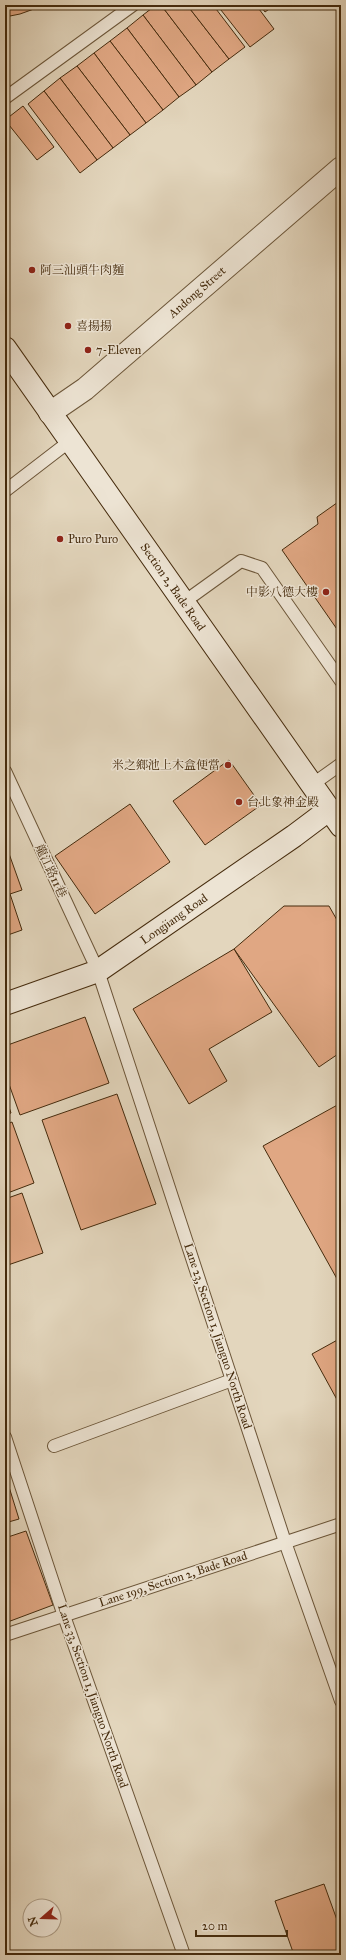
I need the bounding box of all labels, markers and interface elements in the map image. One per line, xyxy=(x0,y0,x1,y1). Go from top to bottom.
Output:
place label: 阿三汕頭牛肉麵 xyxy=(40,263,124,277)
street label: Andong Street xyxy=(165,263,230,322)
marker: 阿三汕頭牛肉麵 xyxy=(27,265,37,275)
place label: 喜揚揚 xyxy=(76,319,112,333)
marker: 喜揚揚 xyxy=(63,321,73,331)
place label: 7-Eleven xyxy=(96,343,142,357)
marker: 7-Eleven xyxy=(83,345,93,355)
place label: Puro Puro xyxy=(68,532,118,546)
marker: Puro Puro xyxy=(55,534,65,544)
street label: Section 2, Bade Road xyxy=(138,541,208,633)
place label: 中影八德大樓 xyxy=(246,585,318,599)
marker: 中影八德大樓 xyxy=(321,587,331,597)
place label: 米之鄉池上木盒便當 xyxy=(112,758,220,772)
marker: 米之鄉池上木盒便當 xyxy=(223,760,233,770)
place label: 台北象神金殿 xyxy=(247,795,319,809)
marker: 台北象神金殿 xyxy=(234,797,244,807)
street label: 龍江路11巷 xyxy=(33,842,69,900)
street label: Longjiang Road xyxy=(138,891,211,948)
street label: Lane 23, Section 1, Jianguo North Road xyxy=(180,1241,255,1431)
street label: Lane 199, Section 2, Bade Road xyxy=(97,1548,249,1610)
street label: Lane 33, Section 1, Jianguo North Road xyxy=(54,1602,131,1790)
north arrow xyxy=(22,1898,62,1938)
scale bar xyxy=(196,1912,287,1938)
text: N xyxy=(25,1914,41,1928)
text: 20 m xyxy=(202,1919,228,1933)

